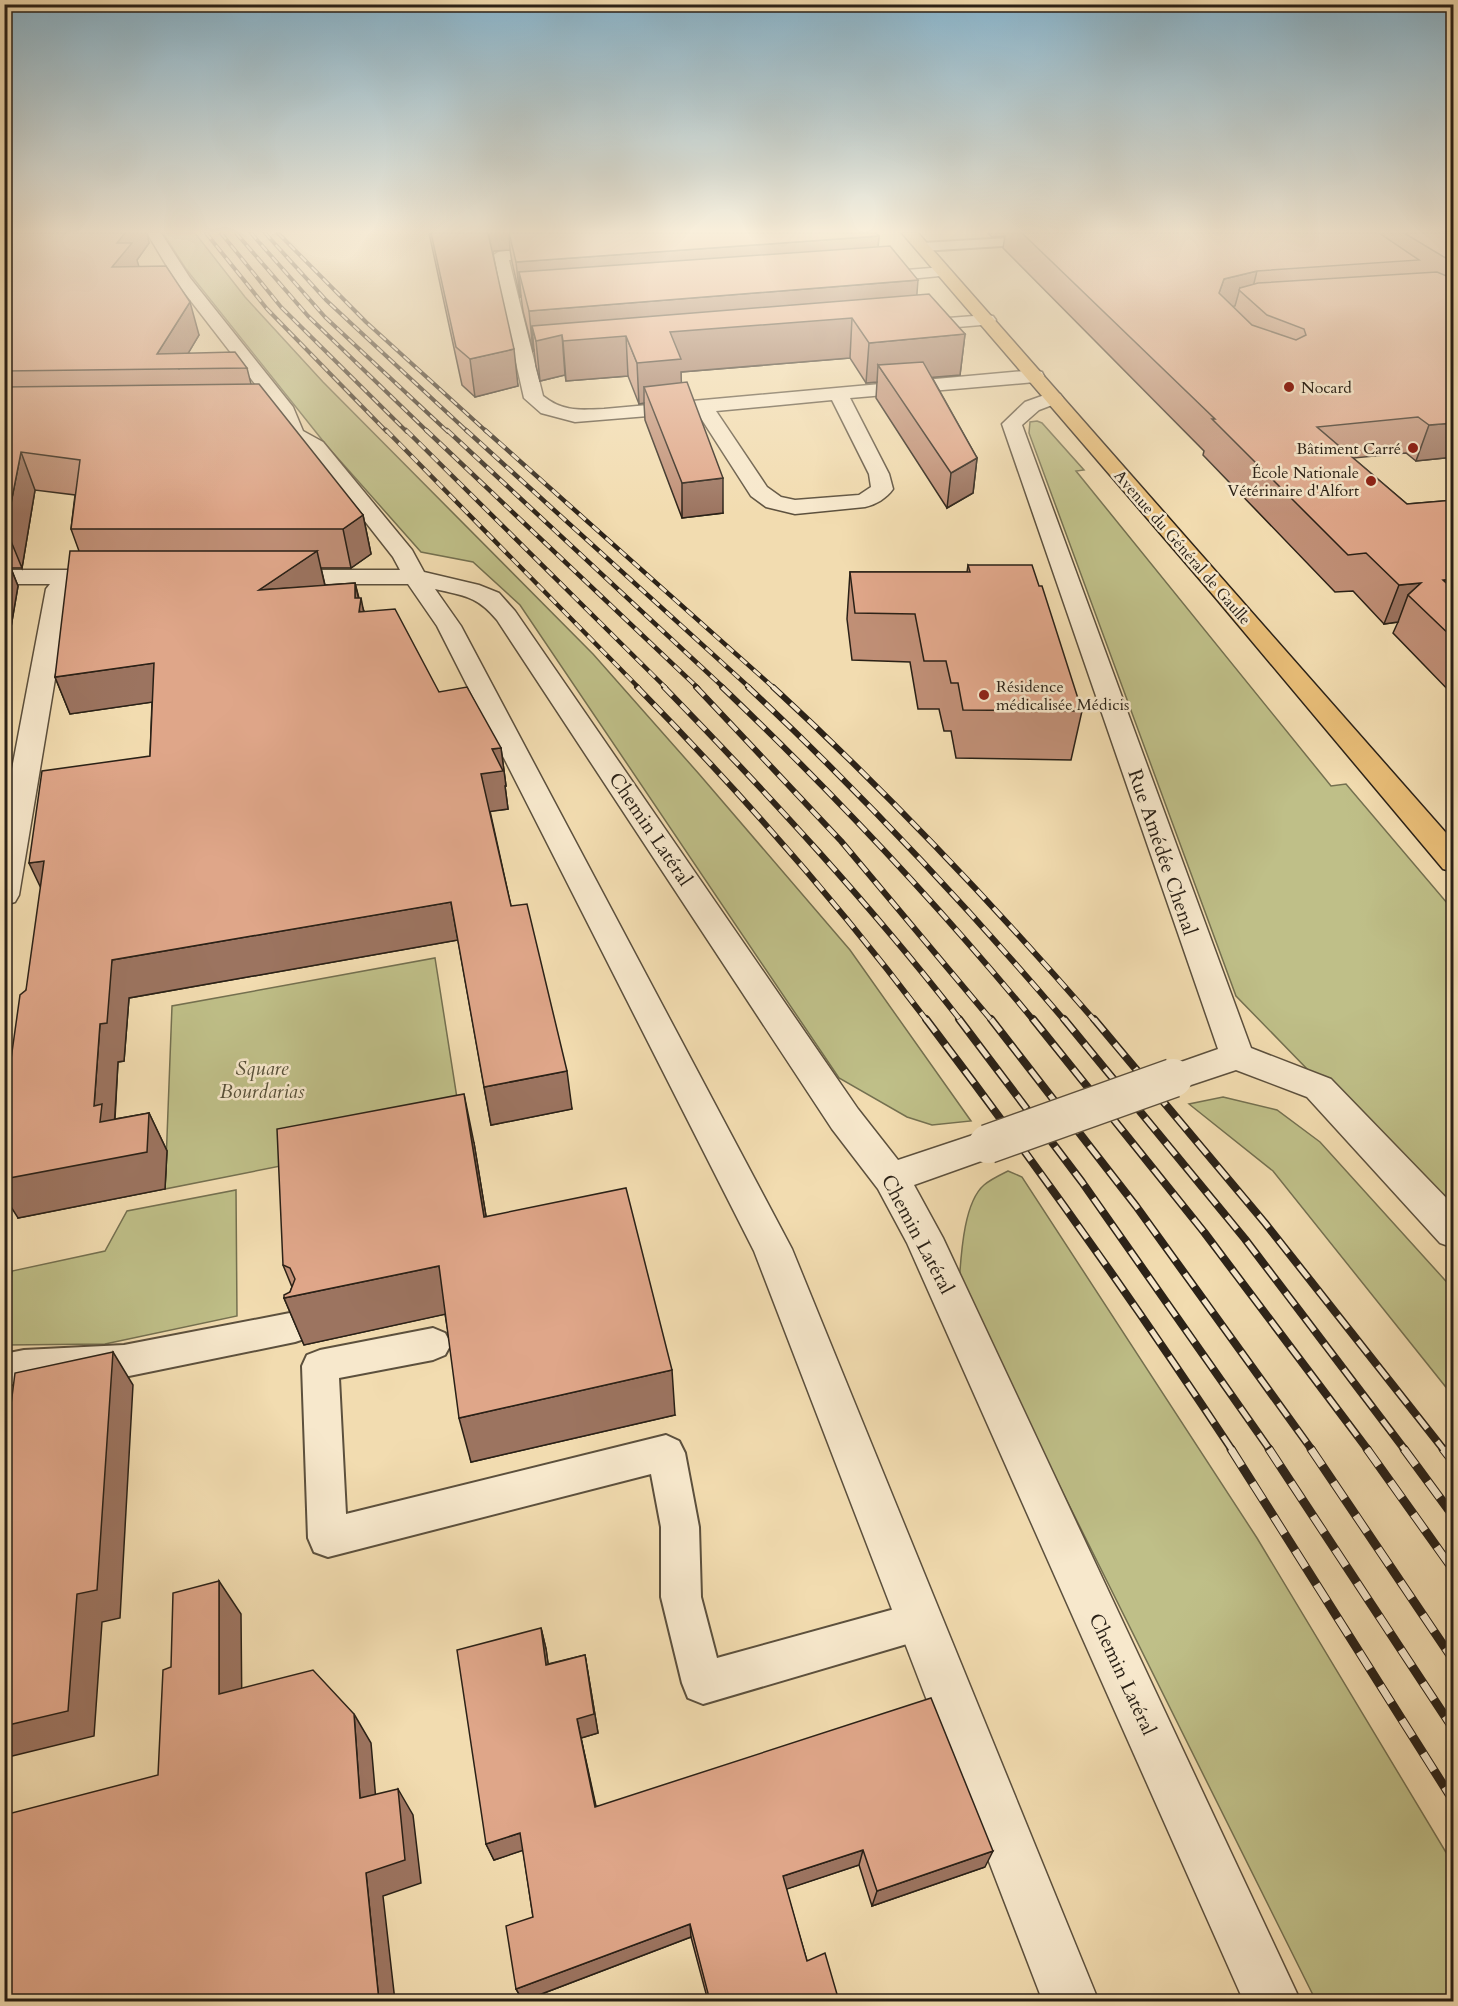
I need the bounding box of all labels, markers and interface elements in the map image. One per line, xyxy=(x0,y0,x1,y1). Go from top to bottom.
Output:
place label: Nocard xyxy=(1301,377,1352,399)
marker: Nocard xyxy=(1282,380,1296,394)
place label: Bâtiment Carré xyxy=(1296,438,1401,460)
marker: Bâtiment Carré xyxy=(1406,441,1420,455)
place label: École Nationale Vétérinaire d'Alfort xyxy=(1227,462,1359,502)
street label: Avenue du Général de Gaulle xyxy=(1109,465,1256,630)
marker: École Nationale Vétérinaire d'Alfort xyxy=(1364,474,1378,488)
place label: Résidence médicalisée Médicis xyxy=(996,676,1129,716)
marker: Résidence médicalisée Médicis xyxy=(977,688,991,702)
street label: Rue Amédée Chenal xyxy=(1121,765,1204,939)
street label: Chemin Latéral xyxy=(603,767,699,891)
park label: Square Bourdarias xyxy=(219,1055,305,1105)
street label: Chemin Latéral xyxy=(875,1170,960,1299)
street label: Chemin Latéral xyxy=(1082,1609,1163,1740)

